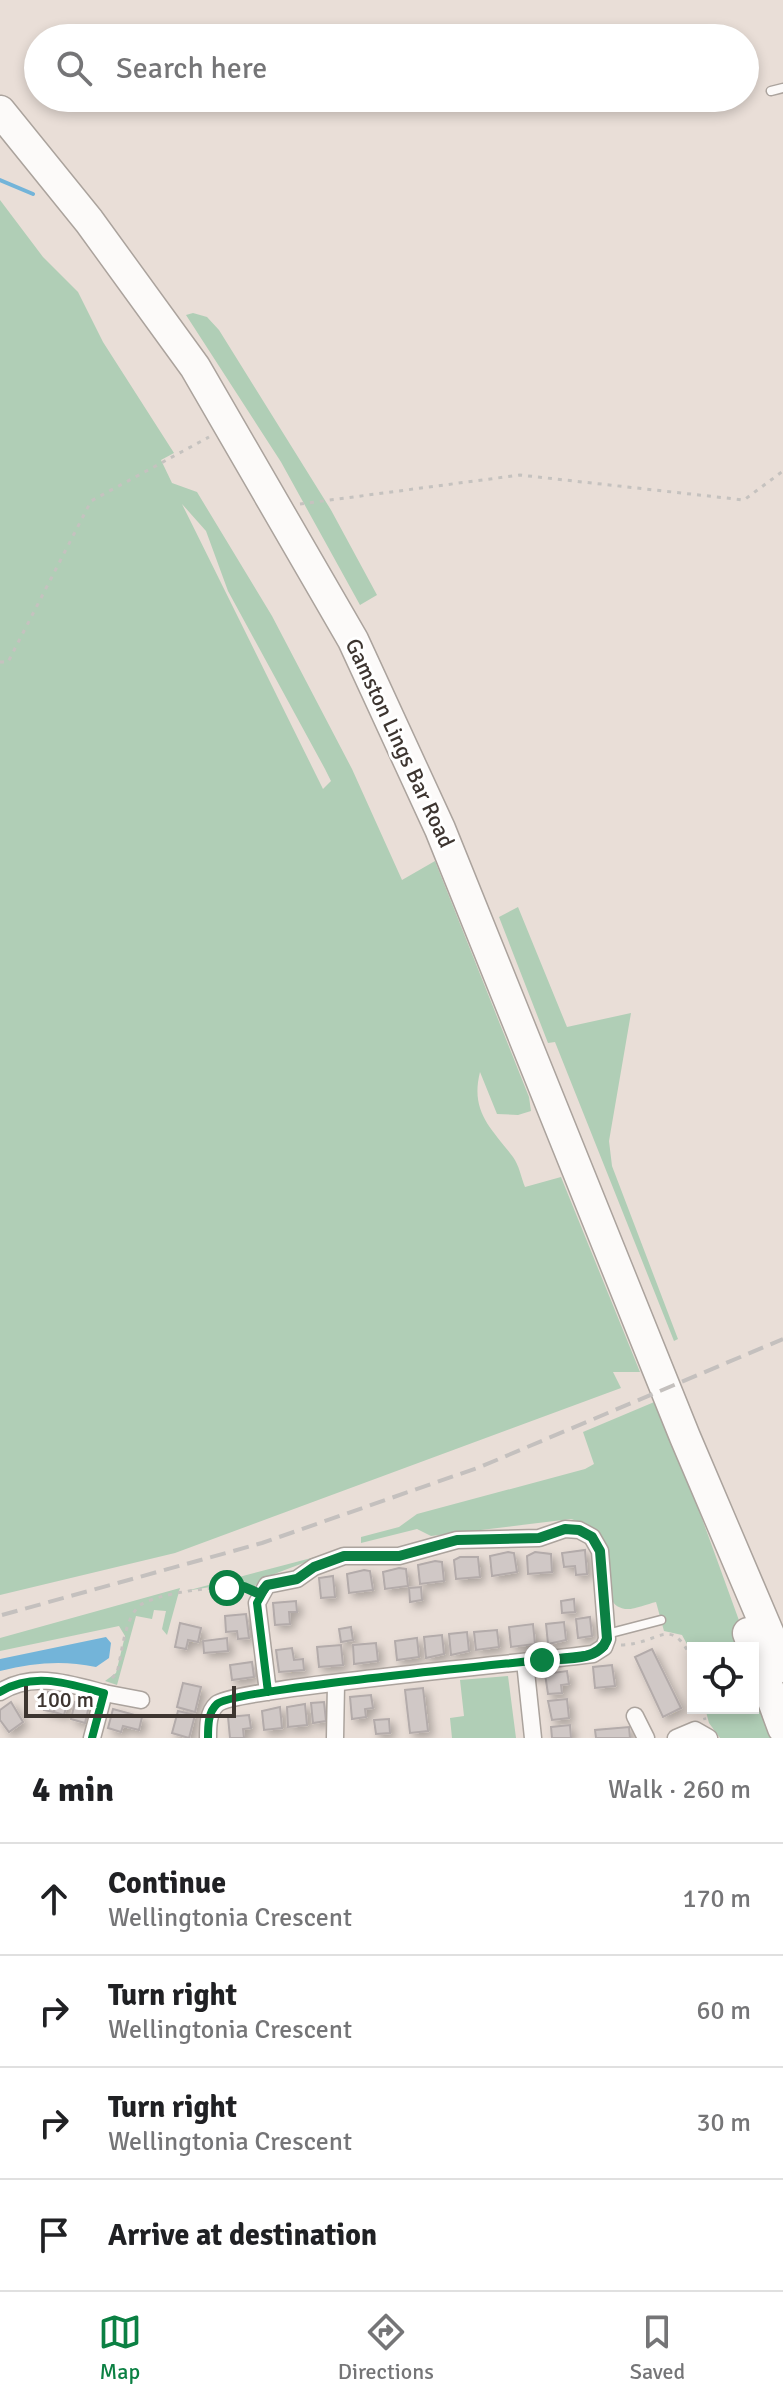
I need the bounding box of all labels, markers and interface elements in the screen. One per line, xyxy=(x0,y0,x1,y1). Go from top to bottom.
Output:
search box xyxy=(24,24,759,112)
icon: search xyxy=(52,46,96,90)
text: Search here xyxy=(116,50,267,87)
street label: Gamston Lings Bar Road xyxy=(340,634,460,852)
route start xyxy=(209,1570,245,1606)
route end xyxy=(524,1642,560,1678)
map controls xyxy=(687,1642,759,1714)
button: locate xyxy=(687,1642,759,1714)
scale bar xyxy=(24,1682,236,1718)
text: 100 m xyxy=(36,1686,94,1713)
text: 4 min xyxy=(32,1769,114,1811)
text: Walk · 260 m xyxy=(608,1774,751,1806)
text: Continue xyxy=(108,1865,226,1902)
icon: ahead xyxy=(32,1877,76,1921)
text: 170 m xyxy=(682,1883,751,1915)
text: Wellingtonia Crescent xyxy=(108,1902,352,1934)
text: Turn right xyxy=(108,1977,237,2014)
icon: right xyxy=(32,1989,76,2033)
text: 60 m xyxy=(696,1995,751,2027)
text: Wellingtonia Crescent xyxy=(108,2014,352,2046)
text: Turn right xyxy=(108,2089,237,2126)
icon: right xyxy=(32,2101,76,2145)
text: 30 m xyxy=(696,2107,751,2139)
text: Wellingtonia Crescent xyxy=(108,2126,352,2158)
icon: arrive xyxy=(32,2213,76,2257)
text: Arrive at destination xyxy=(108,2217,377,2254)
tab: Map xyxy=(98,2310,142,2385)
tab: Directions xyxy=(338,2310,434,2385)
tab: Saved xyxy=(630,2310,685,2385)

